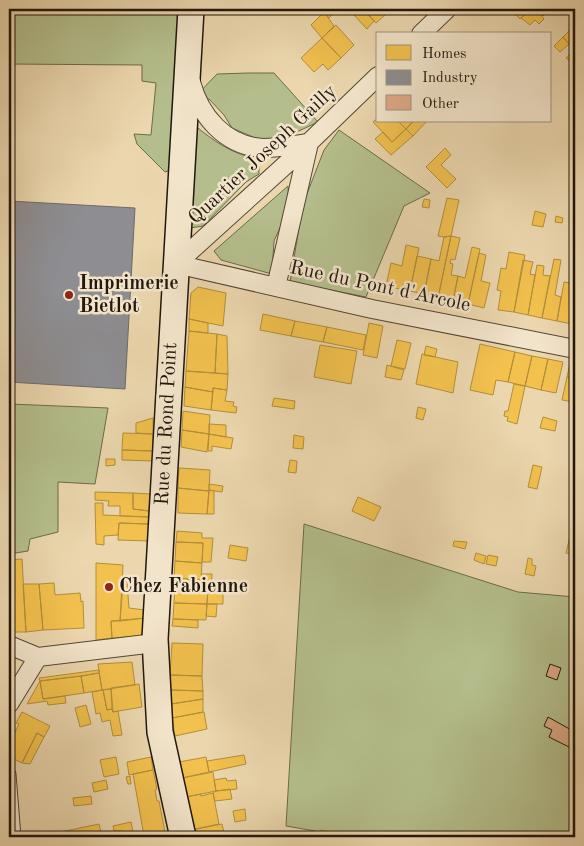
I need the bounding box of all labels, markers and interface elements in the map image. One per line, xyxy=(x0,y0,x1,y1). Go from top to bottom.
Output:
legend xyxy=(376,32,552,122)
text: Homes xyxy=(422,47,467,62)
text: Industry xyxy=(422,71,478,86)
street label: Quartier Joseph Gailly xyxy=(185,81,341,229)
text: Other xyxy=(422,97,459,112)
street label: Rue du Pont d'Arcole xyxy=(288,258,472,316)
place label: Imprimerie Bietlot xyxy=(79,274,179,317)
marker: Imprimerie Bietlot xyxy=(63,289,75,301)
street label: Rue du Rond Point xyxy=(153,342,181,506)
place label: Chez Fabienne xyxy=(119,577,248,597)
marker: Chez Fabienne xyxy=(103,581,115,593)

